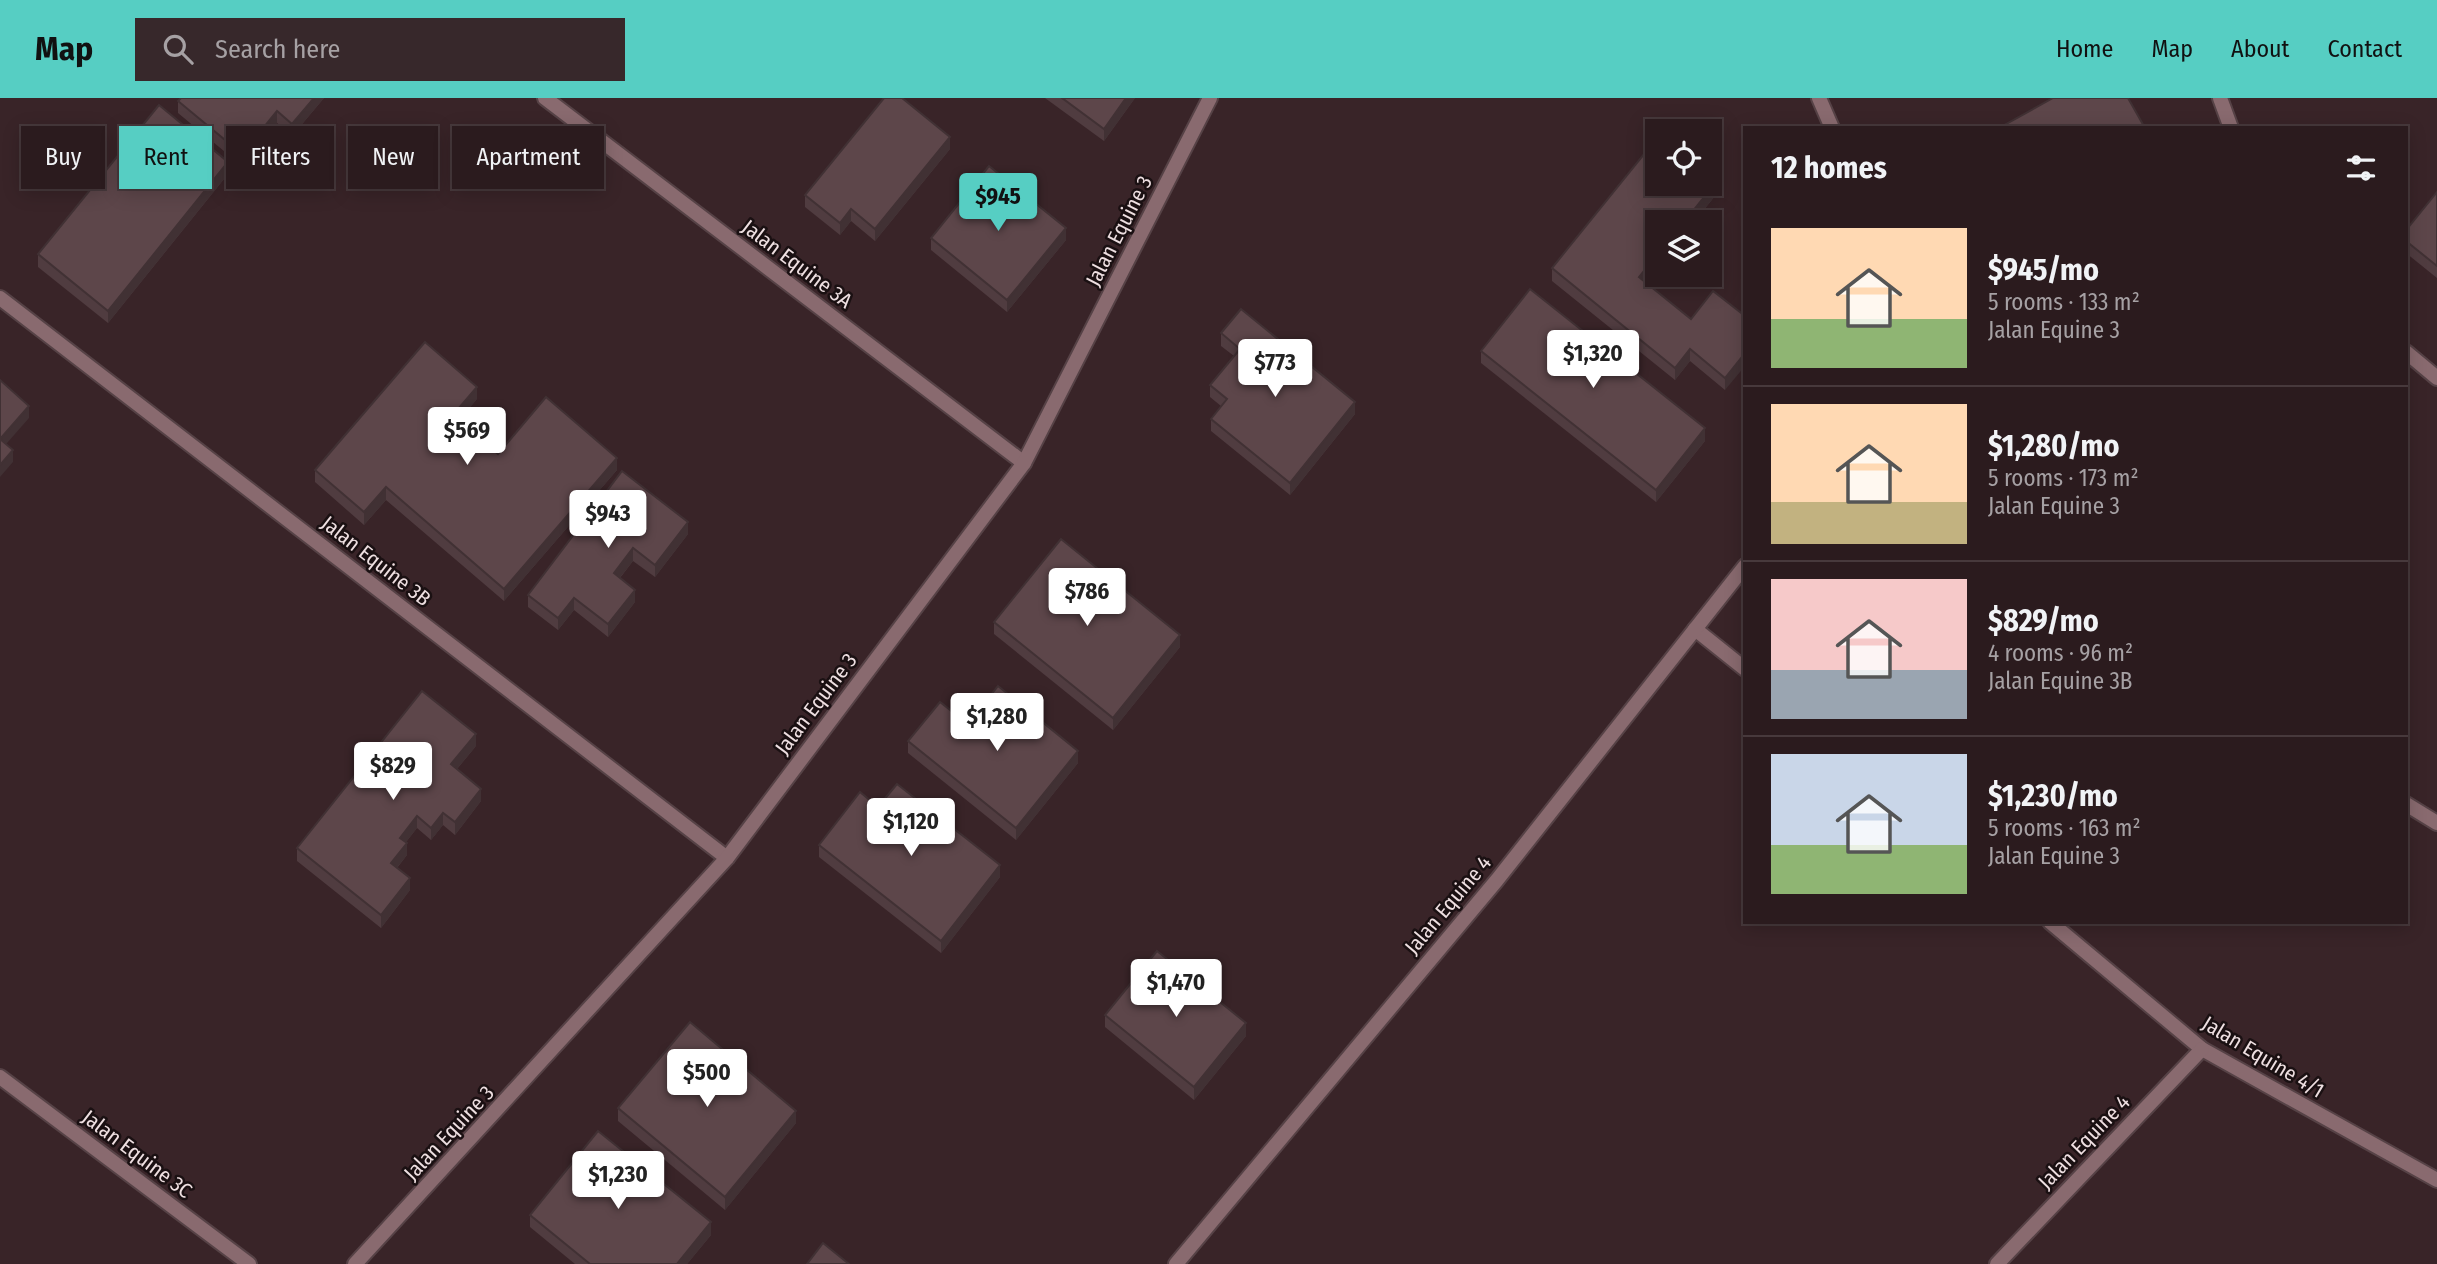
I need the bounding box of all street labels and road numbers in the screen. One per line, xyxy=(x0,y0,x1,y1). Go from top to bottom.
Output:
street label: Jalan Equine 3 xyxy=(1080,171,1158,291)
street label: Jalan Equine 3A xyxy=(737,214,857,314)
street label: Jalan Equine 3B xyxy=(316,510,436,612)
street label: Jalan Equine 3 xyxy=(769,648,863,760)
street label: Jalan Equine 4 xyxy=(1399,850,1497,960)
street label: Jalan Equine 4/1 xyxy=(2197,1010,2329,1104)
street label: Jalan Equine 3 xyxy=(398,1080,500,1186)
street label: Jalan Equine 4 xyxy=(2033,1089,2135,1195)
street label: Jalan Equine 3C xyxy=(77,1104,197,1204)

